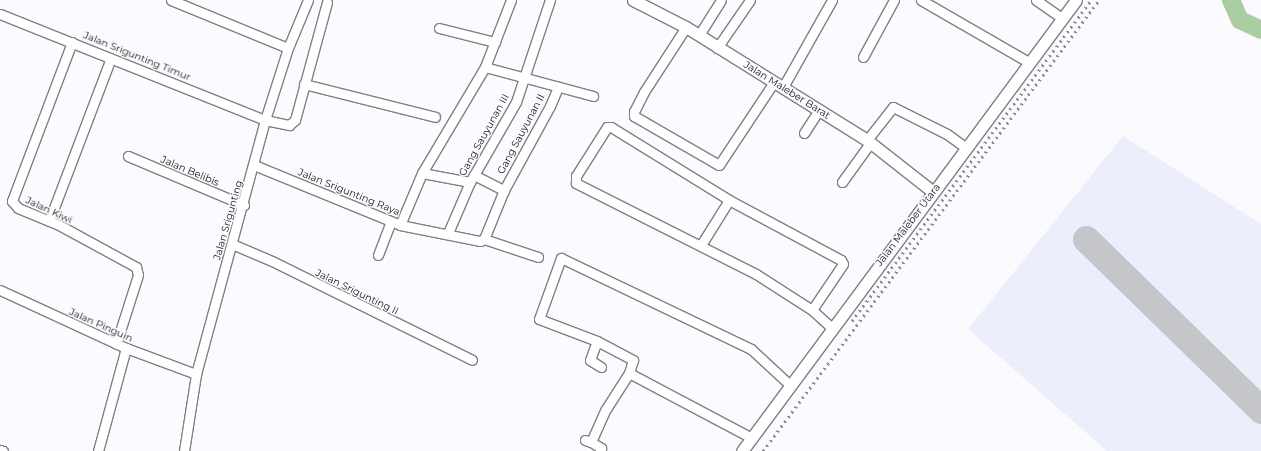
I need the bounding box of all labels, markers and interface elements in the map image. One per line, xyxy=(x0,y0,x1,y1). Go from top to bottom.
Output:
street label: Jalan Srigunting Timur xyxy=(82,29,192,83)
street label: Jalan Maleber Barat xyxy=(742,59,832,121)
street label: Gang Sauyunan III xyxy=(456,92,512,178)
street label: Gang Sauyunan II xyxy=(495,92,547,176)
street label: Jalan Belibis xyxy=(159,153,221,189)
street label: Jalan Srigunting Raya xyxy=(296,166,402,218)
street label: Jalan Srigunting xyxy=(211,179,245,261)
street label: Jalan Maleber Utara xyxy=(873,182,943,268)
street label: Jalan Kiwi xyxy=(24,194,74,226)
street label: Jalan Srigunting II xyxy=(313,267,401,317)
street label: Jalan Pinguin xyxy=(67,306,135,344)

